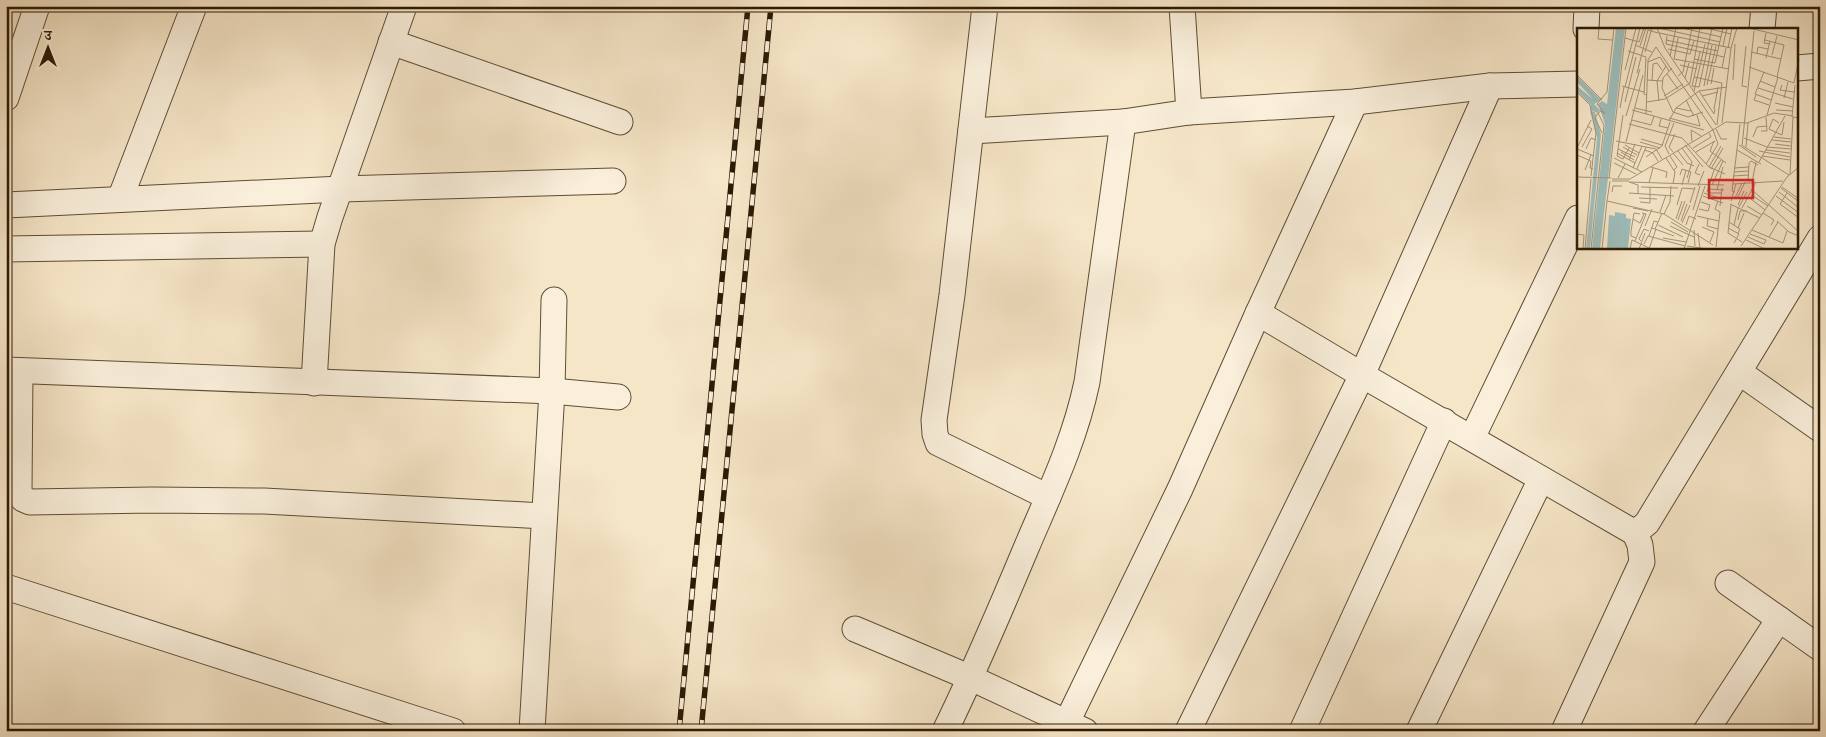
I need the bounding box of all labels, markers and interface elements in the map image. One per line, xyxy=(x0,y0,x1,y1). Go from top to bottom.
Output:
north arrow xyxy=(22,22,72,72)
text: उ xyxy=(43,25,52,45)
inset map xyxy=(1577,28,1798,249)

